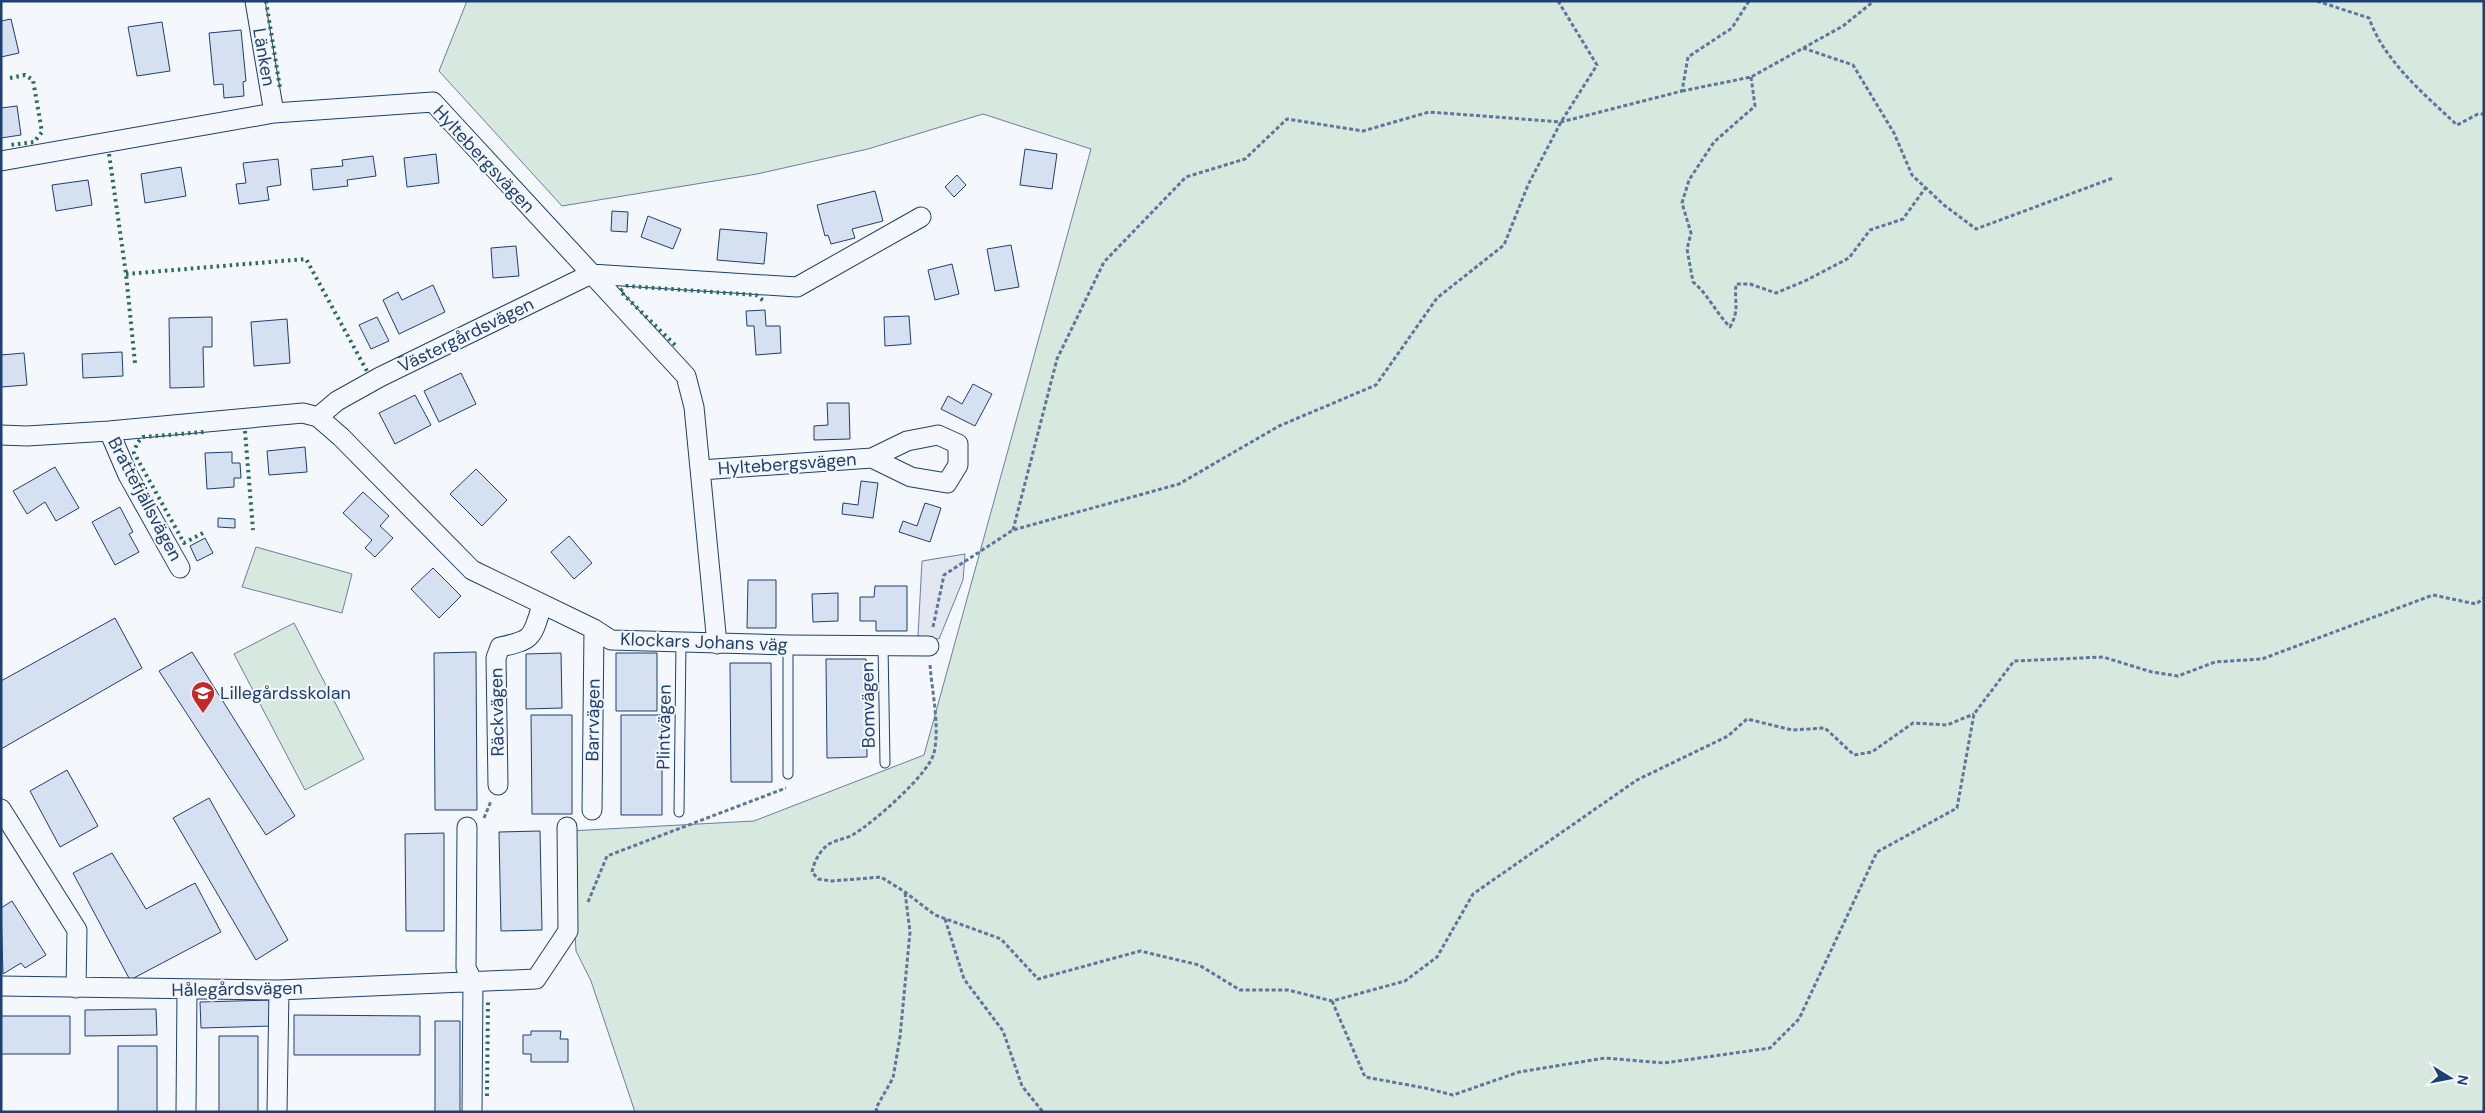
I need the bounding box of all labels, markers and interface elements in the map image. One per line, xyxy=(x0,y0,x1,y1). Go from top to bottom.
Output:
street label: Länken xyxy=(247,26,281,88)
street label: Hyltebergsvägen xyxy=(428,100,540,218)
street label: Västergårdsvägen xyxy=(394,292,538,378)
street label: Brattefjällsvägen xyxy=(102,433,188,565)
street label: Hyltebergsvägen xyxy=(717,447,857,481)
street label: Klockars Johans väg xyxy=(620,627,788,657)
street label: Bomvägen xyxy=(855,662,881,748)
street label: Räckvägen xyxy=(484,667,510,757)
street label: Barrvägen xyxy=(580,678,606,762)
school or university icon: Lillegårdsskolan xyxy=(190,680,216,714)
place label: Lillegårdsskolan xyxy=(220,681,351,705)
street label: Plintvägen xyxy=(651,684,677,770)
street label: Hålegårdsvägen xyxy=(171,976,303,1002)
north arrow xyxy=(2425,1053,2475,1103)
text: N xyxy=(2453,1074,2473,1087)

